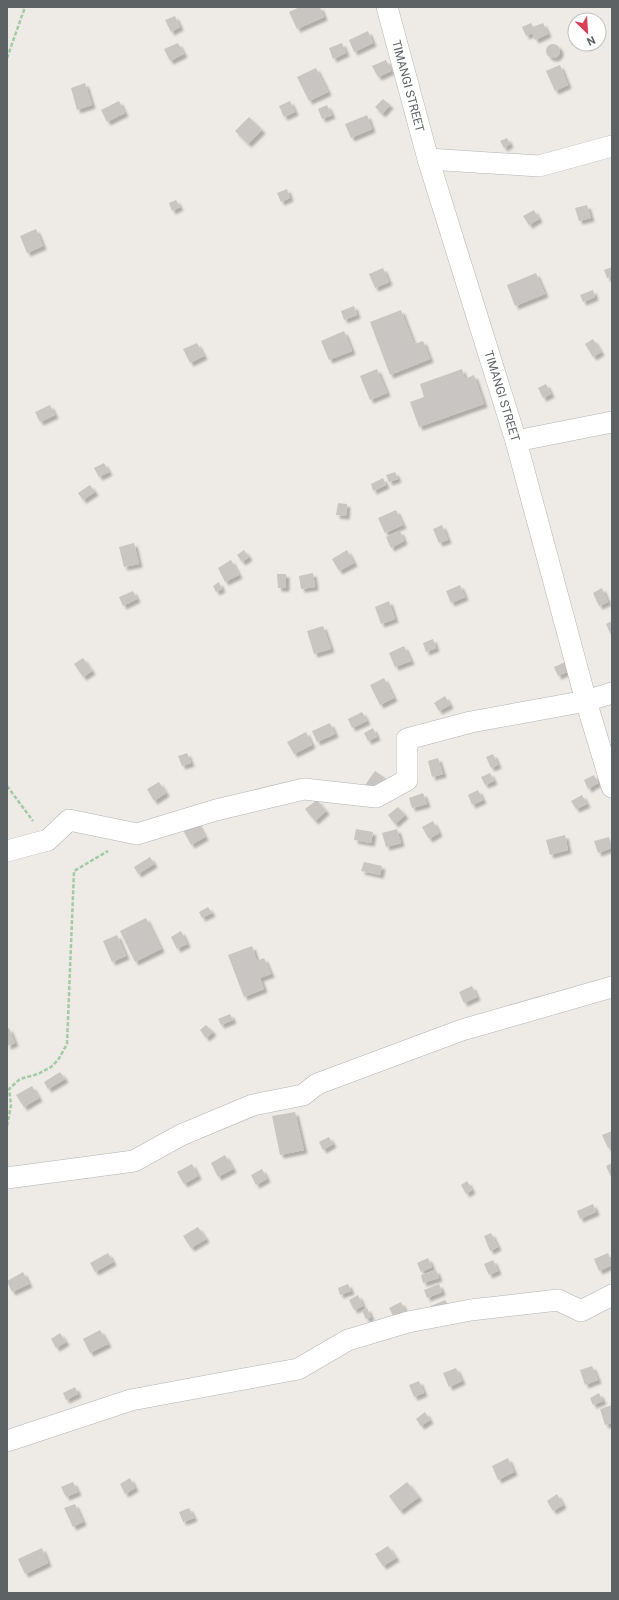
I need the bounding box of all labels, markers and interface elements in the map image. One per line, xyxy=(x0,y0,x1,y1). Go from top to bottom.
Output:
north arrow xyxy=(567,12,607,52)
text: N xyxy=(585,33,597,48)
street label: TIMANGI STREET xyxy=(389,39,427,133)
street label: TIMANGI STREET xyxy=(482,349,522,443)

